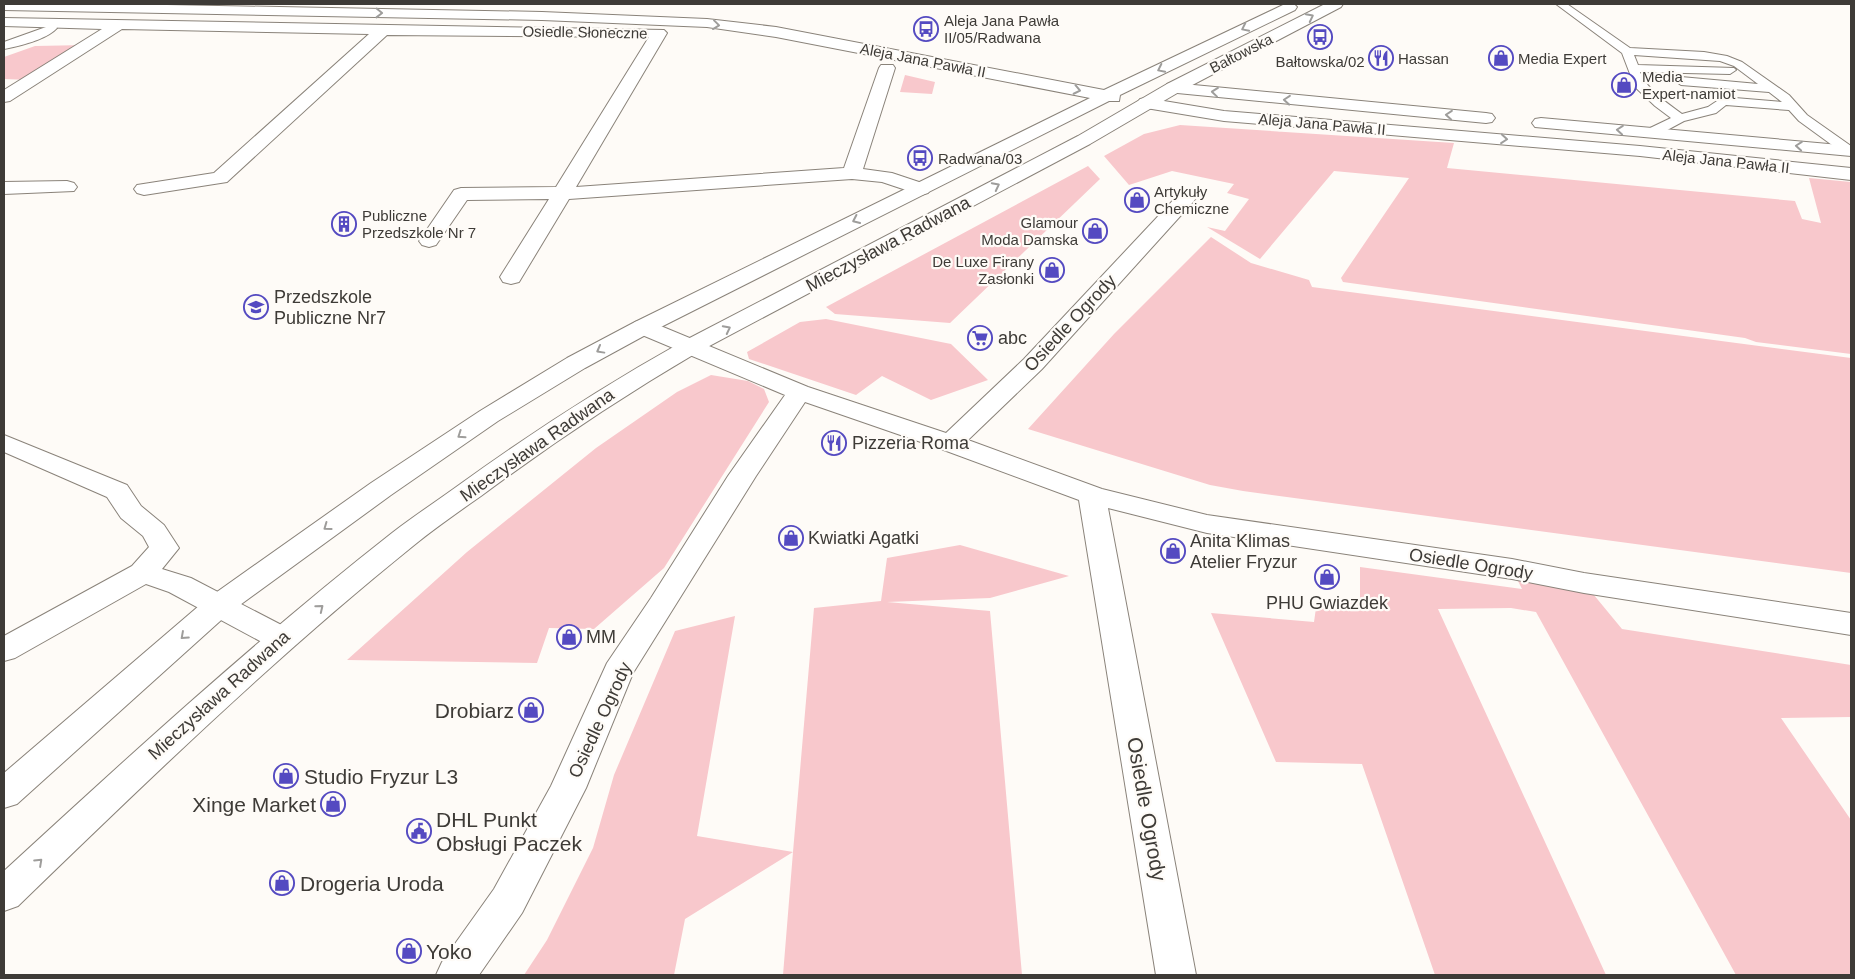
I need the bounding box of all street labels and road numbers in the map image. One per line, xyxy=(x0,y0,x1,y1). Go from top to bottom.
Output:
street label: Osiedle Słoneczne xyxy=(522,22,648,42)
street label: Bałtowska xyxy=(1207,30,1276,76)
street label: Aleja Jana Pawła II xyxy=(859,39,987,81)
street label: Aleja Jana Pawła II xyxy=(1258,110,1386,138)
street label: Aleja Jana Pawła II xyxy=(1662,146,1790,176)
street label: Mieczysława Radwana xyxy=(802,192,974,296)
street label: Osiedle Ogrody xyxy=(1020,270,1120,376)
street label: Mieczysława Radwana xyxy=(456,384,619,506)
street label: Osiedle Ogrody xyxy=(1408,544,1534,584)
street label: Mieczysława Radwana xyxy=(144,626,294,764)
street label: Osiedle Ogrody xyxy=(565,659,635,781)
street label: Osiedle Ogrody xyxy=(1123,735,1171,883)

